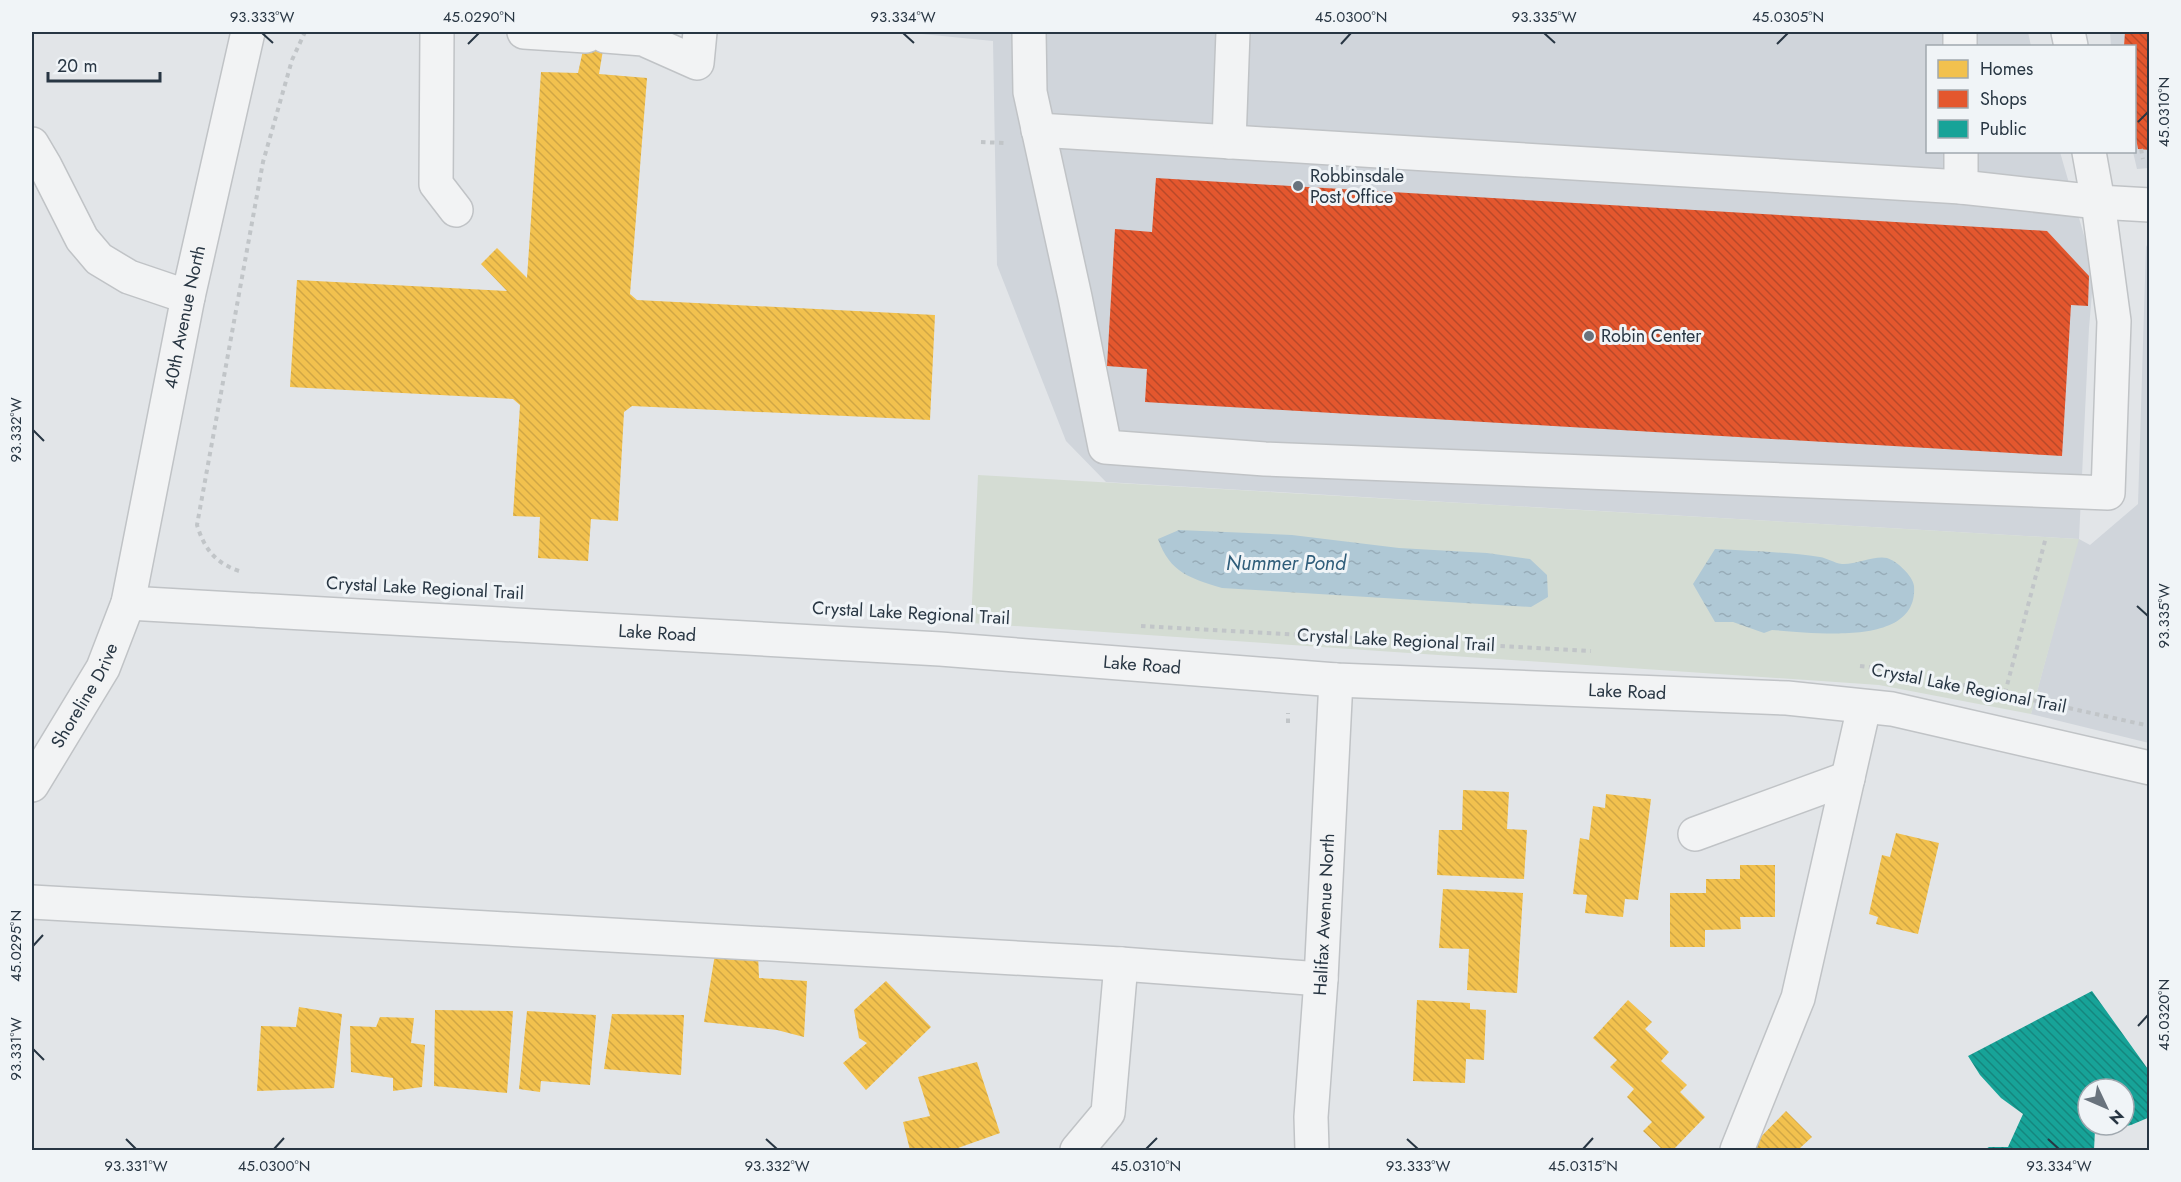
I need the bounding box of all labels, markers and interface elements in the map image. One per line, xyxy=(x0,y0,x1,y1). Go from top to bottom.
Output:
text: 93.333°W xyxy=(230,6,294,28)
text: 45.0290°N xyxy=(443,6,515,28)
text: 93.334°W xyxy=(870,6,936,28)
text: 45.0300°N xyxy=(1315,6,1387,28)
text: 93.335°W xyxy=(1512,6,1577,28)
text: 45.0305°N xyxy=(1752,6,1824,28)
scale bar xyxy=(48,45,160,83)
legend xyxy=(1926,45,2136,153)
text: 20 m xyxy=(57,53,97,79)
text: Homes xyxy=(1980,56,2033,82)
text: 45.0310°N xyxy=(2153,77,2175,147)
text: Shops xyxy=(1980,86,2027,112)
text: Public xyxy=(1980,116,2027,142)
place label: Robbinsdale Post Office xyxy=(1310,163,1404,210)
marker: Robbinsdale Post Office xyxy=(1291,179,1305,193)
street label: 40th Avenue North xyxy=(157,243,212,391)
place label: Robin Center xyxy=(1601,323,1702,349)
marker: Robin Center xyxy=(1582,329,1596,343)
text: 93.332°W xyxy=(5,397,27,463)
water label: Nummer Pond xyxy=(1226,549,1347,578)
street label: Crystal Lake Regional Trail xyxy=(325,570,525,606)
text: 93.335°W xyxy=(2153,583,2175,648)
street label: Crystal Lake Regional Trail xyxy=(811,595,1011,631)
street label: Lake Road xyxy=(617,618,697,648)
street label: Crystal Lake Regional Trail xyxy=(1296,622,1496,658)
street label: Shoreline Drive xyxy=(44,639,124,753)
street label: Lake Road xyxy=(1102,649,1182,681)
street label: Crystal Lake Regional Trail xyxy=(1869,656,2069,720)
street label: Lake Road xyxy=(1588,677,1667,706)
street label: Halifax Avenue North xyxy=(1307,833,1341,996)
text: 45.0295°N xyxy=(5,910,27,982)
text: 45.0320°N xyxy=(2153,979,2175,1051)
text: 93.331°W xyxy=(5,1017,27,1081)
north arrow xyxy=(2076,1077,2136,1137)
text: N xyxy=(2104,1105,2129,1130)
text: 93.331°W xyxy=(104,1155,168,1177)
text: 45.0300°N xyxy=(238,1155,310,1177)
text: 93.332°W xyxy=(744,1155,810,1177)
text: 45.0310°N xyxy=(1111,1155,1181,1177)
text: 93.333°W xyxy=(1386,1155,1450,1177)
text: 45.0315°N xyxy=(1548,1155,1618,1177)
text: 93.334°W xyxy=(2026,1155,2092,1177)

